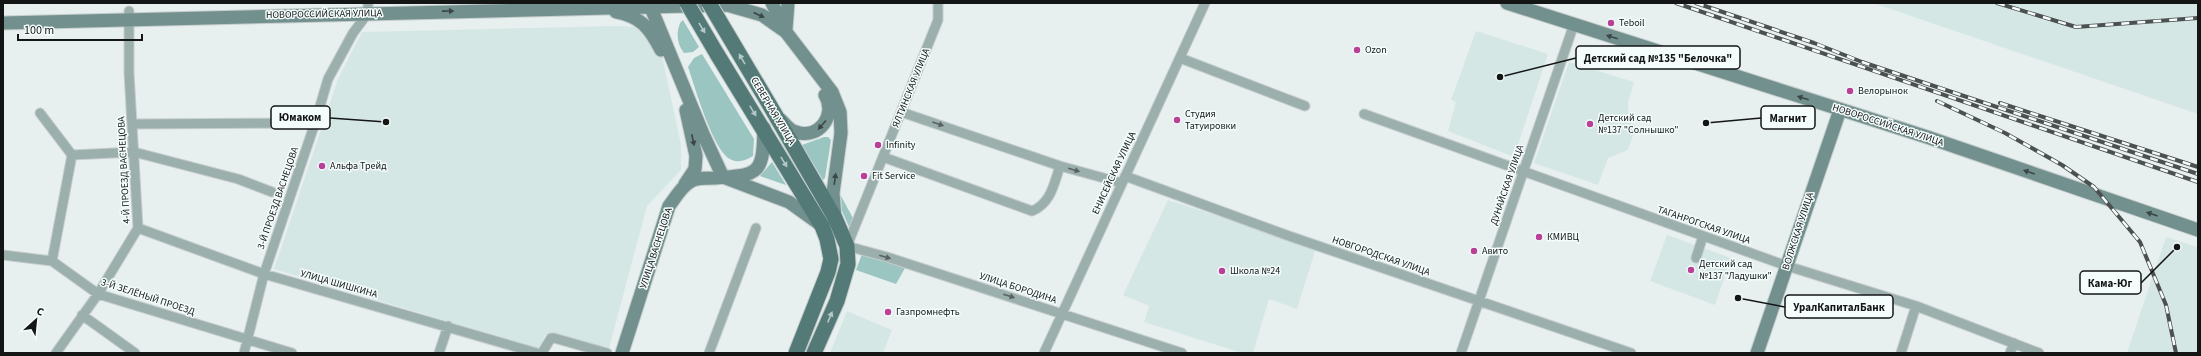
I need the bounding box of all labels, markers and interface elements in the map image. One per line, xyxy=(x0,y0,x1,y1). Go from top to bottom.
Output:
street label: НОВОРОССИЙСКАЯ УЛИЦА xyxy=(266,6,383,22)
one-way arrow xyxy=(442,8,455,14)
one-way arrow xyxy=(754,12,765,18)
scale bar xyxy=(18,16,142,42)
place label: Teboil xyxy=(1619,16,1645,30)
marker: Teboil xyxy=(1606,18,1616,28)
text: 100 m xyxy=(24,22,54,39)
one-way arrow xyxy=(699,22,706,34)
one-way arrow xyxy=(1606,33,1618,39)
place label: Ozon xyxy=(1365,43,1387,57)
marker: Ozon xyxy=(1352,45,1362,55)
street label: ЯЛТИНСКАЯ УЛИЦА xyxy=(889,46,934,130)
callout: Детский сад №135 "Белочка" xyxy=(1576,46,1740,69)
text: Детский сад №135 "Белочка" xyxy=(1584,51,1732,66)
one-way arrow xyxy=(738,54,746,64)
street label: СЕВЕРНАЯ УЛИЦА xyxy=(747,74,799,148)
place label: Велорынок xyxy=(1858,84,1908,98)
marker: Велорынок xyxy=(1845,86,1855,96)
one-way arrow xyxy=(1796,95,1808,101)
street label: НОВОРОССИЙСКАЯ УЛИЦА xyxy=(1831,100,1946,150)
callout: Юмаком xyxy=(271,106,330,129)
one-way arrow xyxy=(749,106,757,116)
callout: Магнит xyxy=(1761,106,1815,129)
place label: Студия Татуировки xyxy=(1185,107,1236,133)
text: Юмаком xyxy=(279,110,321,125)
place label: Детский сад №137 "Солнышко" xyxy=(1598,111,1679,137)
text: Магнит xyxy=(1769,111,1807,126)
marker: Студия Татуировки xyxy=(1172,115,1182,125)
street label: 4-Й ПРОЕЗД ВАСНЕЦОВА xyxy=(114,116,134,224)
marker: Детский сад №137 "Солнышко" xyxy=(1585,119,1595,129)
one-way arrow xyxy=(817,120,826,130)
one-way arrow xyxy=(932,122,944,128)
street label: ЕНИСЕЙСКАЯ УЛИЦА xyxy=(1089,129,1140,217)
one-way arrow xyxy=(690,134,696,146)
place label: Infinity xyxy=(886,138,916,152)
marker: Infinity xyxy=(873,140,883,150)
street label: ДУНАЙСКАЯ УЛИЦА xyxy=(1487,142,1527,227)
street label: 3-Й ПРОЕЗД ВАСНЕЦОВА xyxy=(254,144,302,251)
one-way arrow xyxy=(781,156,788,168)
place label: Альфа Трейд xyxy=(330,159,387,173)
marker: Альфа Трейд xyxy=(317,161,327,171)
one-way arrow xyxy=(1069,167,1081,173)
place label: Fit Service xyxy=(872,169,915,183)
one-way arrow xyxy=(2023,169,2035,175)
marker: Fit Service xyxy=(859,171,869,181)
one-way arrow xyxy=(831,173,838,185)
street label: ВОЛЖСКАЯ УЛИЦА xyxy=(1779,190,1817,272)
street label: ТАГАНРОГСКАЯ УЛИЦА xyxy=(1656,202,1753,248)
street label: УЛИЦА ВАСНЕЦОВА xyxy=(636,205,676,290)
one-way arrow xyxy=(2146,211,2158,217)
place label: КМИВЦ xyxy=(1547,230,1580,244)
marker: КМИВЦ xyxy=(1534,232,1544,242)
street label: НОВГОРОДСКАЯ УЛИЦА xyxy=(1330,233,1432,280)
place label: Авито xyxy=(1482,244,1508,258)
marker: Авито xyxy=(1469,246,1479,256)
one-way arrow xyxy=(879,254,891,260)
place label: Детский сад №137 "Ладушки" xyxy=(1699,257,1772,283)
place label: Школа №24 xyxy=(1230,264,1280,278)
marker: Детский сад №137 "Ладушки" xyxy=(1686,265,1696,275)
street label: УЛИЦА ШИШКИНА xyxy=(299,266,380,302)
marker: Школа №24 xyxy=(1217,266,1227,276)
street label: УЛИЦА БОРОДИНА xyxy=(978,269,1059,307)
callout: Кама-Юг xyxy=(2080,271,2141,294)
street label: 3-Й ЗЕЛЁНЫЙ ПРОЕЗД xyxy=(99,275,197,319)
text: Кама-Юг xyxy=(2088,276,2132,291)
one-way arrow xyxy=(1003,293,1015,299)
callout: УралКапиталБанк xyxy=(1785,295,1893,318)
north arrow xyxy=(16,300,56,340)
text: УралКапиталБанк xyxy=(1793,300,1885,315)
text: С xyxy=(34,303,47,320)
place label: Газпромнефть xyxy=(896,305,960,319)
marker: Газпромнефть xyxy=(883,307,893,317)
one-way arrow xyxy=(827,312,833,323)

